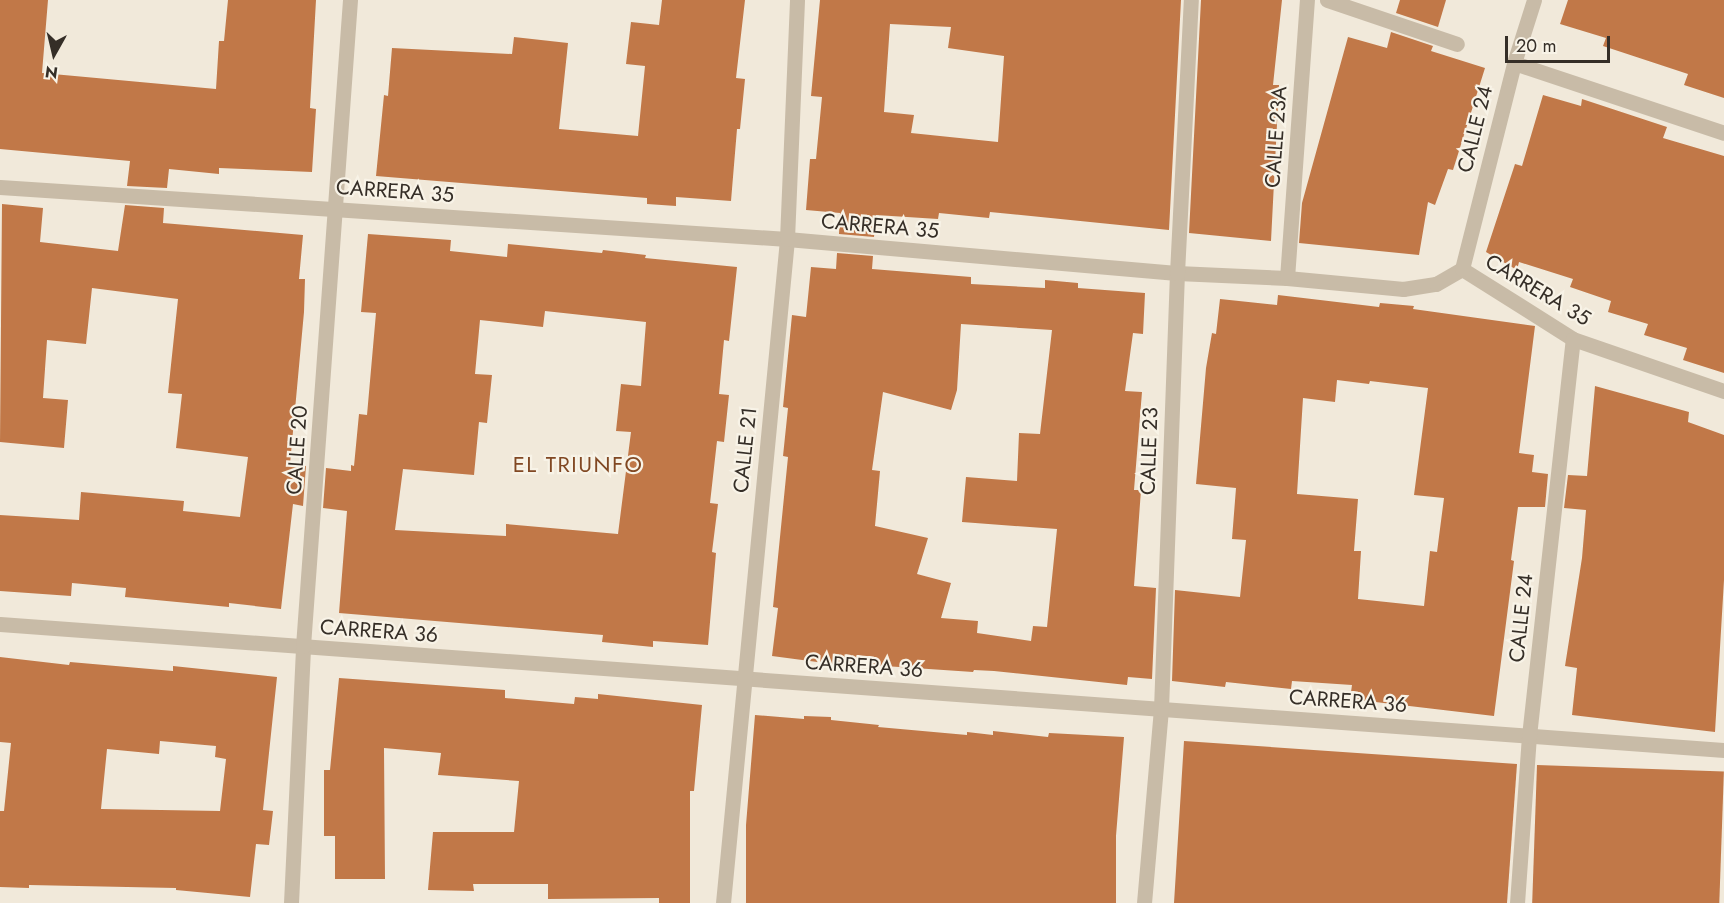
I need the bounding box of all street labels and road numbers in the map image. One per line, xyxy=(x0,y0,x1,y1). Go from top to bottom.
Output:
street label: CALLE 24 xyxy=(1452,83,1498,175)
street label: CALLE 23A xyxy=(1260,85,1292,189)
street label: CARRERA 35 xyxy=(335,174,455,208)
street label: CARRERA 35 xyxy=(820,208,940,244)
street label: CARRERA 35 xyxy=(1481,249,1595,331)
street label: CALLE 20 xyxy=(281,405,313,495)
street label: CALLE 21 xyxy=(728,406,762,494)
street label: CALLE 23 xyxy=(1135,407,1163,495)
street label: CALLE 24 xyxy=(1504,572,1538,664)
street label: CARRERA 36 xyxy=(319,614,439,648)
street label: CARRERA 36 xyxy=(804,649,924,683)
street label: CARRERA 36 xyxy=(1288,684,1408,718)

